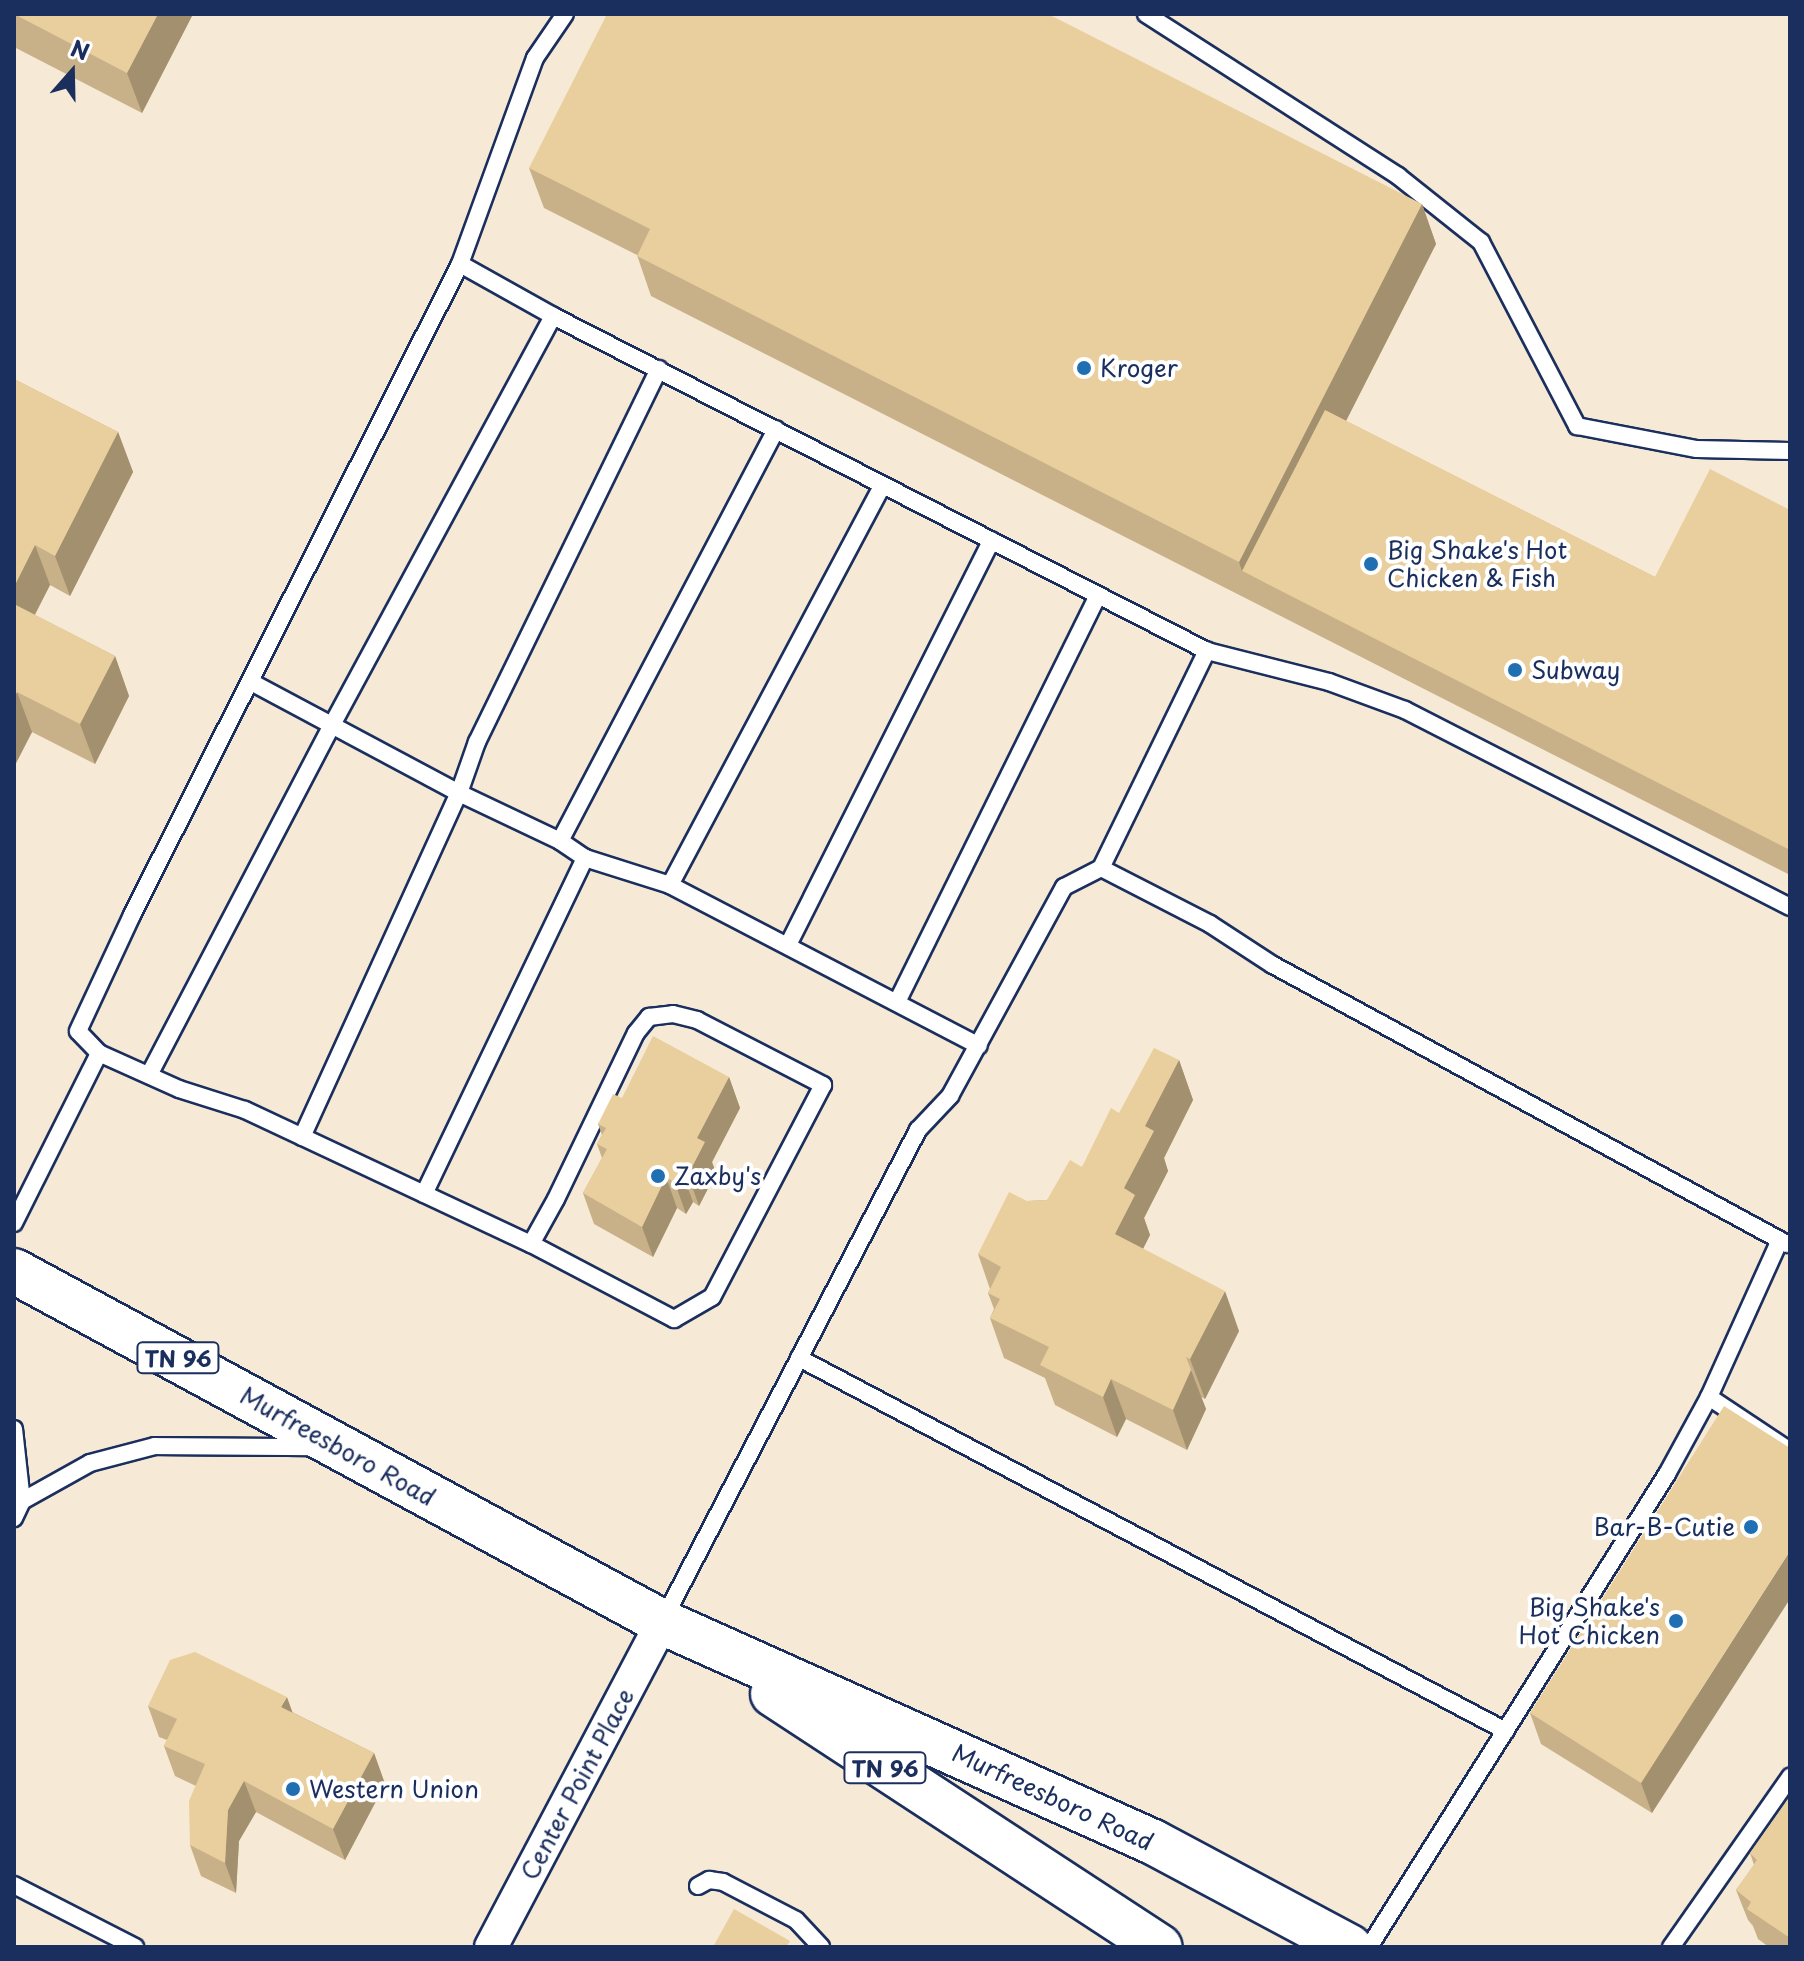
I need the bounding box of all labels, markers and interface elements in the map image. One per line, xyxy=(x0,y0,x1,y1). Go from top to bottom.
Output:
text: N xyxy=(67,30,94,67)
north arrow xyxy=(32,32,112,112)
place label: Kroger xyxy=(1100,354,1178,382)
marker: Kroger xyxy=(1075,359,1093,377)
place label: Big Shake's Hot Chicken & Fish xyxy=(1387,536,1568,592)
marker: Big Shake's Hot Chicken & Fish xyxy=(1362,555,1380,573)
place label: Subway xyxy=(1531,656,1620,684)
marker: Subway xyxy=(1506,661,1524,679)
place label: Zaxby's xyxy=(674,1162,761,1190)
marker: Zaxby's xyxy=(649,1167,667,1185)
road number: TN 96 xyxy=(136,1340,220,1376)
street label: Murfreesboro Road xyxy=(235,1380,441,1512)
place label: Bar-B-Cutie xyxy=(1594,1513,1735,1541)
marker: Bar-B-Cutie xyxy=(1742,1518,1760,1536)
place label: Big Shake's Hot Chicken xyxy=(1518,1593,1660,1649)
marker: Big Shake's Hot Chicken xyxy=(1667,1612,1685,1630)
street label: Center Point Place xyxy=(514,1682,640,1886)
street label: Murfreesboro Road xyxy=(948,1738,1158,1856)
road number: TN 96 xyxy=(843,1750,927,1786)
place label: Western Union xyxy=(309,1775,480,1803)
marker: Western Union xyxy=(284,1780,302,1798)

